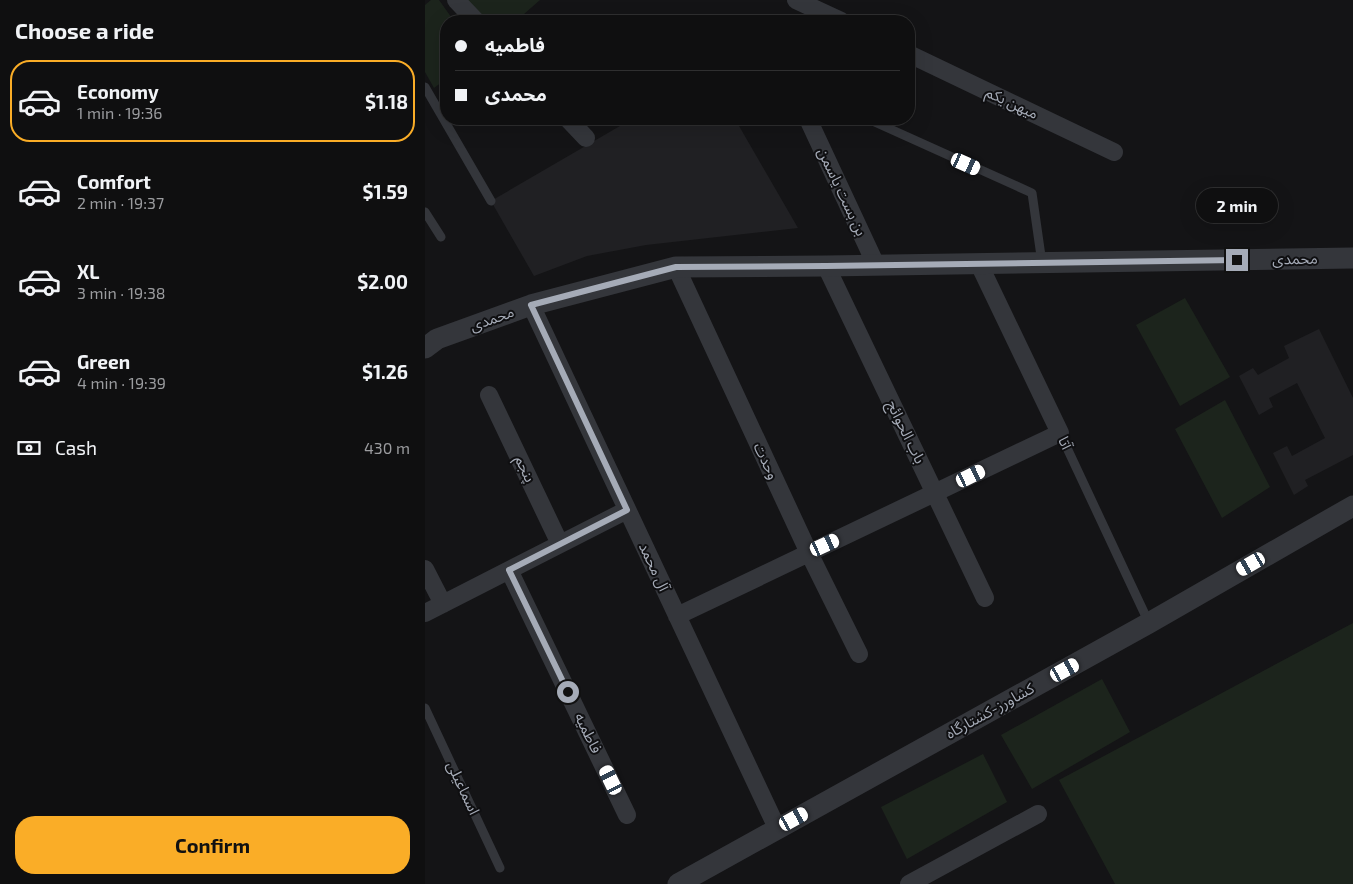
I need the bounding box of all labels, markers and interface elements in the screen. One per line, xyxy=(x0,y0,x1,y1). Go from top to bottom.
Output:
text: Choose a ride xyxy=(15,17,154,43)
text: فاطمیه xyxy=(485,33,545,56)
icon: car xyxy=(17,79,62,124)
text: Economy xyxy=(77,80,159,103)
text: محمدی xyxy=(485,82,547,105)
street label: میهن یکم xyxy=(982,82,1042,125)
text: $1.18 xyxy=(365,90,408,113)
text: 1 min · 19:36 xyxy=(77,103,162,122)
street label: بن بست یاسمن xyxy=(814,145,871,239)
car xyxy=(949,151,982,177)
icon: car xyxy=(17,169,62,214)
text: Comfort xyxy=(77,170,151,193)
text: $1.59 xyxy=(362,180,408,203)
callout: 2 min xyxy=(1196,188,1278,222)
text: 2 min · 19:37 xyxy=(77,193,164,212)
text: 2 min xyxy=(1217,196,1257,215)
route end xyxy=(1226,249,1248,271)
street label: محمدی xyxy=(1272,249,1318,268)
icon: car xyxy=(17,259,62,304)
text: XL xyxy=(77,260,99,283)
text: $2.00 xyxy=(357,270,408,293)
text: 3 min · 19:38 xyxy=(77,283,166,302)
street label: محمدی xyxy=(467,302,516,335)
icon: car xyxy=(17,349,62,394)
text: Green xyxy=(77,350,130,373)
text: $1.26 xyxy=(362,360,408,383)
text: 4 min · 19:39 xyxy=(77,373,166,392)
street label: باب الحوائج xyxy=(880,397,930,468)
street label: آتا xyxy=(1055,433,1077,453)
icon: cash xyxy=(15,434,43,462)
text: Cash xyxy=(55,436,97,459)
text: 430 m xyxy=(364,438,410,457)
street label: وحدت xyxy=(750,439,783,482)
street label: پنجم xyxy=(509,452,540,486)
car xyxy=(954,463,987,489)
car xyxy=(808,532,841,558)
street label: آل محمد xyxy=(635,539,674,595)
car xyxy=(1234,550,1267,578)
car xyxy=(1048,656,1081,684)
street label: کشاورز-کشتارگاه xyxy=(942,678,1038,743)
route start xyxy=(557,681,579,703)
street label: فاطمیه xyxy=(571,709,606,756)
street label: اسماعیلی xyxy=(443,758,484,818)
car xyxy=(597,763,624,797)
car xyxy=(777,805,810,833)
button: Confirm xyxy=(15,816,410,874)

